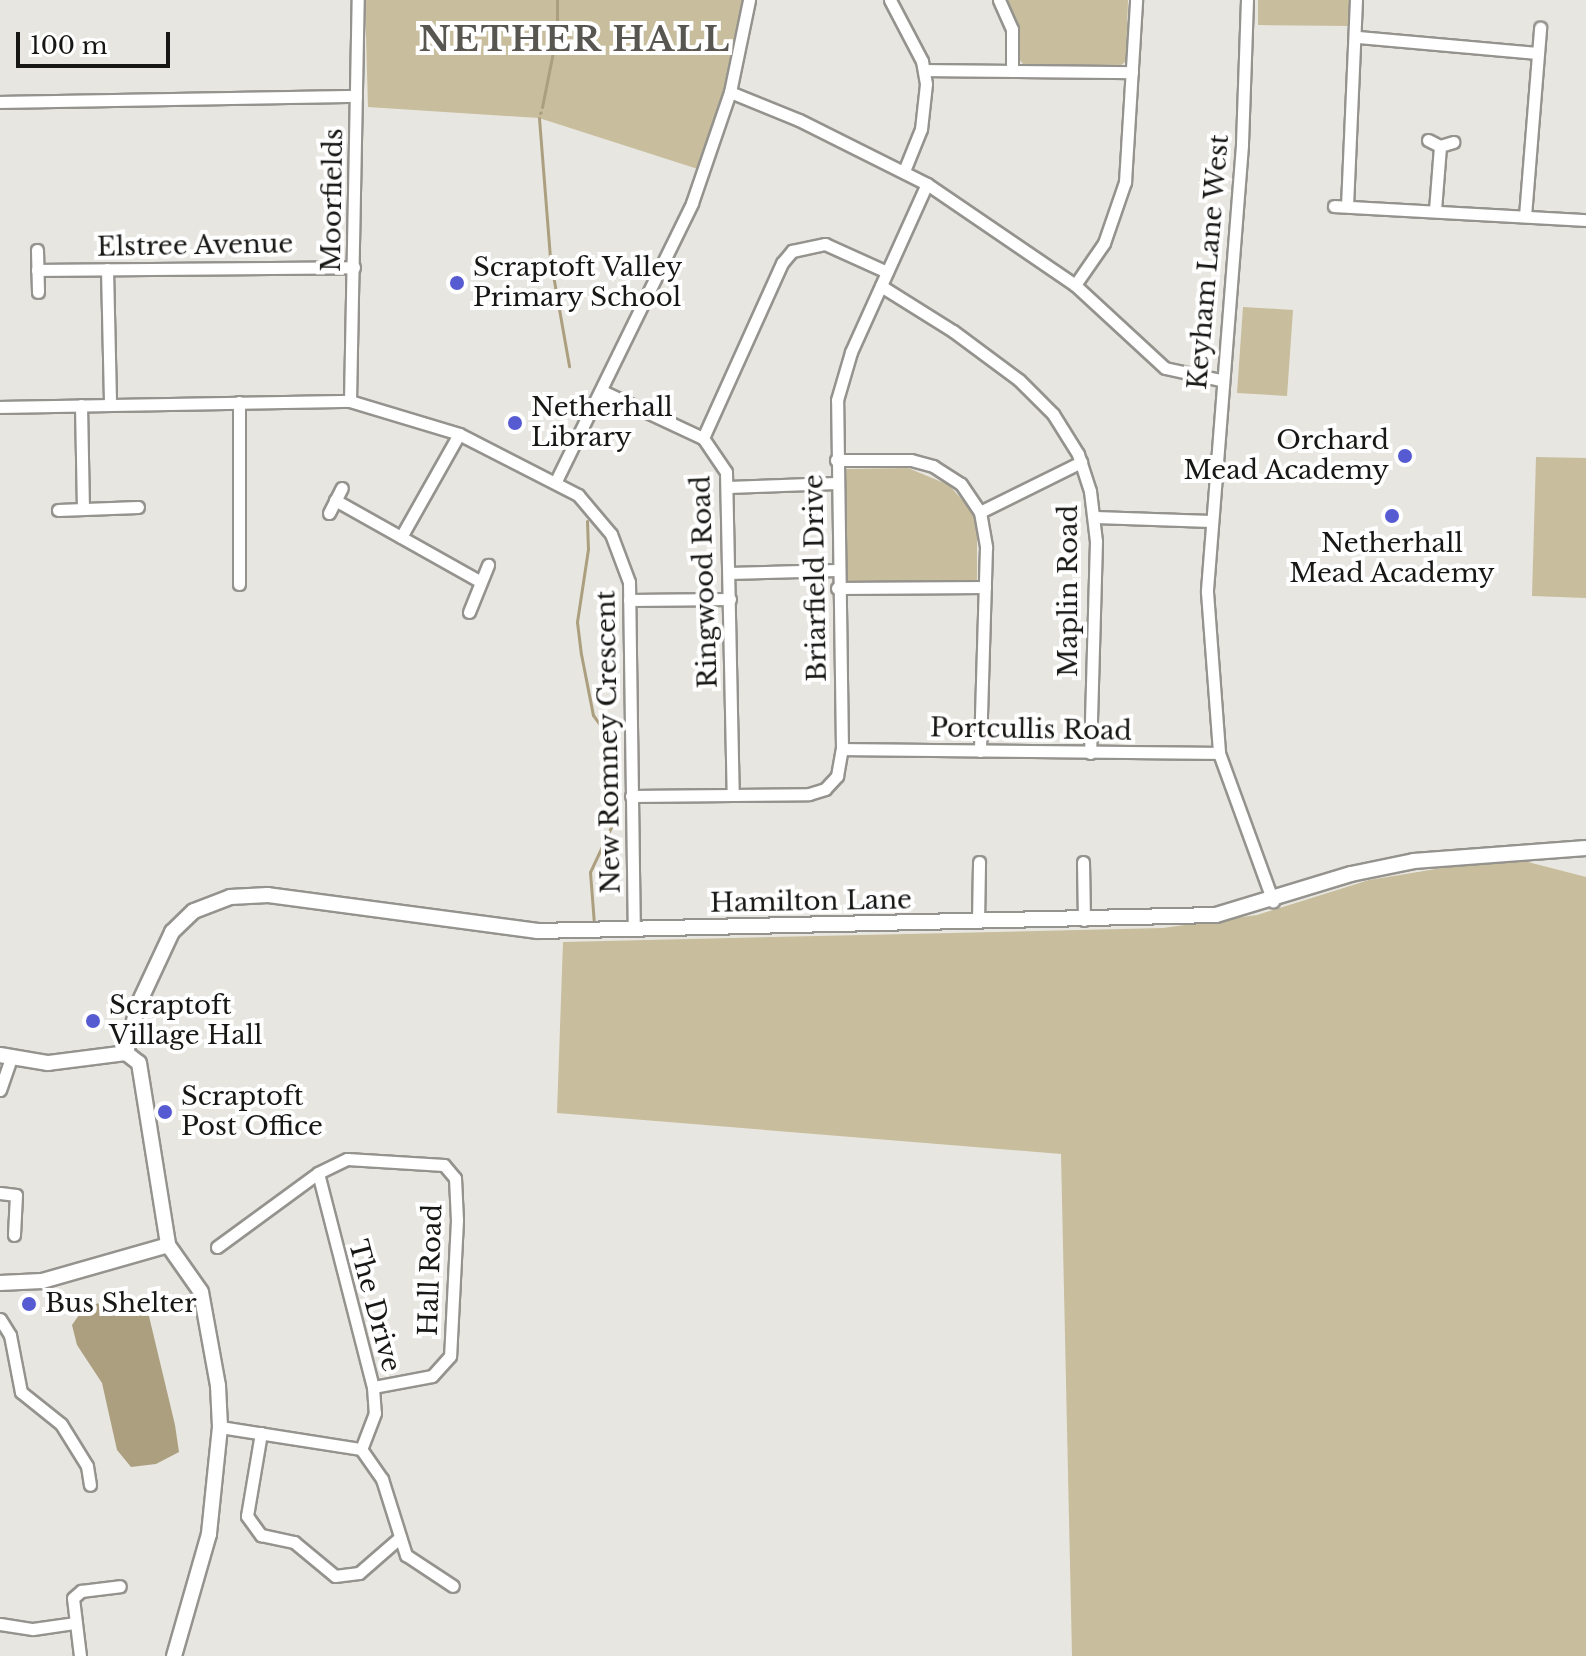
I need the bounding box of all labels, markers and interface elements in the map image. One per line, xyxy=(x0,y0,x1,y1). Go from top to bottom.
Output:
scale bar xyxy=(20,16,174,66)
district label: NETHER HALL xyxy=(418,20,732,60)
text: 100 m xyxy=(30,31,108,60)
street label: Moorfields xyxy=(316,128,350,272)
street label: Keyham Lane West xyxy=(1182,133,1236,391)
street label: Elstree Avenue xyxy=(96,229,294,263)
place label: Scraptoft Valley Primary School xyxy=(473,252,683,314)
marker: Scraptoft Valley Primary School xyxy=(448,274,466,292)
place label: Netherhall Library xyxy=(531,392,673,454)
marker: Netherhall Library xyxy=(506,414,524,432)
place label: Orchard Mead Academy xyxy=(1183,425,1389,486)
marker: Orchard Mead Academy xyxy=(1396,447,1414,465)
street label: Briarfield Drive xyxy=(799,474,833,682)
street label: Ringwood Road xyxy=(686,475,724,689)
street label: Maplin Road xyxy=(1053,505,1085,677)
marker: Netherhall Mead Academy xyxy=(1383,507,1401,525)
place label: Netherhall Mead Academy xyxy=(1289,528,1495,590)
street label: New Romney Crescent xyxy=(591,589,627,895)
street label: Portcullis Road xyxy=(930,713,1132,747)
street label: Hamilton Lane xyxy=(710,885,912,919)
place label: Scraptoft Village Hall xyxy=(109,990,262,1052)
marker: Scraptoft Village Hall xyxy=(84,1012,102,1030)
place label: Scraptoft Post Office xyxy=(181,1081,323,1142)
marker: Scraptoft Post Office xyxy=(156,1103,174,1121)
street label: Hall Road xyxy=(413,1203,449,1337)
street label: The Drive xyxy=(341,1237,407,1375)
place label: Bus Shelter xyxy=(45,1288,197,1320)
marker: Bus Shelter xyxy=(20,1295,38,1313)

